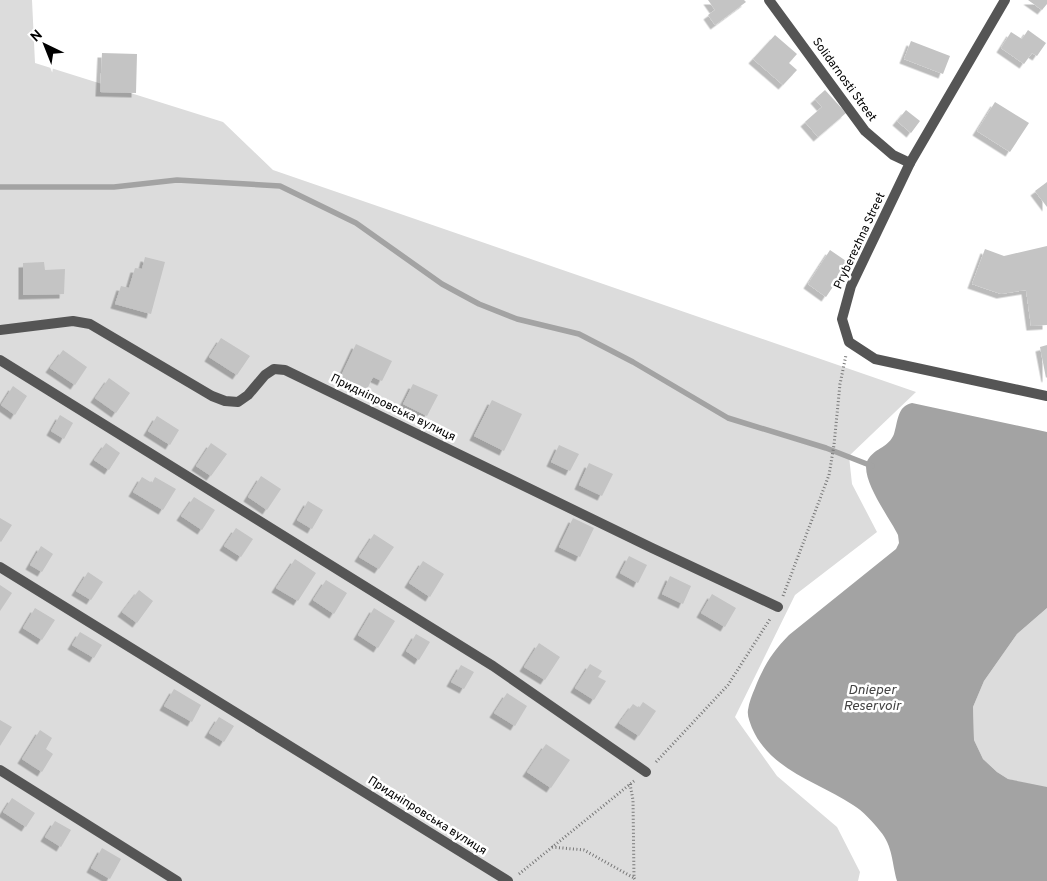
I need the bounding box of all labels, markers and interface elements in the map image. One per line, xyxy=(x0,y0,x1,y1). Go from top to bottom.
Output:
north arrow xyxy=(20,20,70,70)
text: N xyxy=(28,27,47,46)
street label: Solidarnosti Street xyxy=(808,35,880,125)
street label: Pryberezhna Street xyxy=(831,190,889,292)
street label: Придніпровська вулиця xyxy=(328,371,458,445)
water label: Dnieper Reservoir xyxy=(843,682,902,715)
street label: Придніпровська вулиця xyxy=(365,773,489,859)

